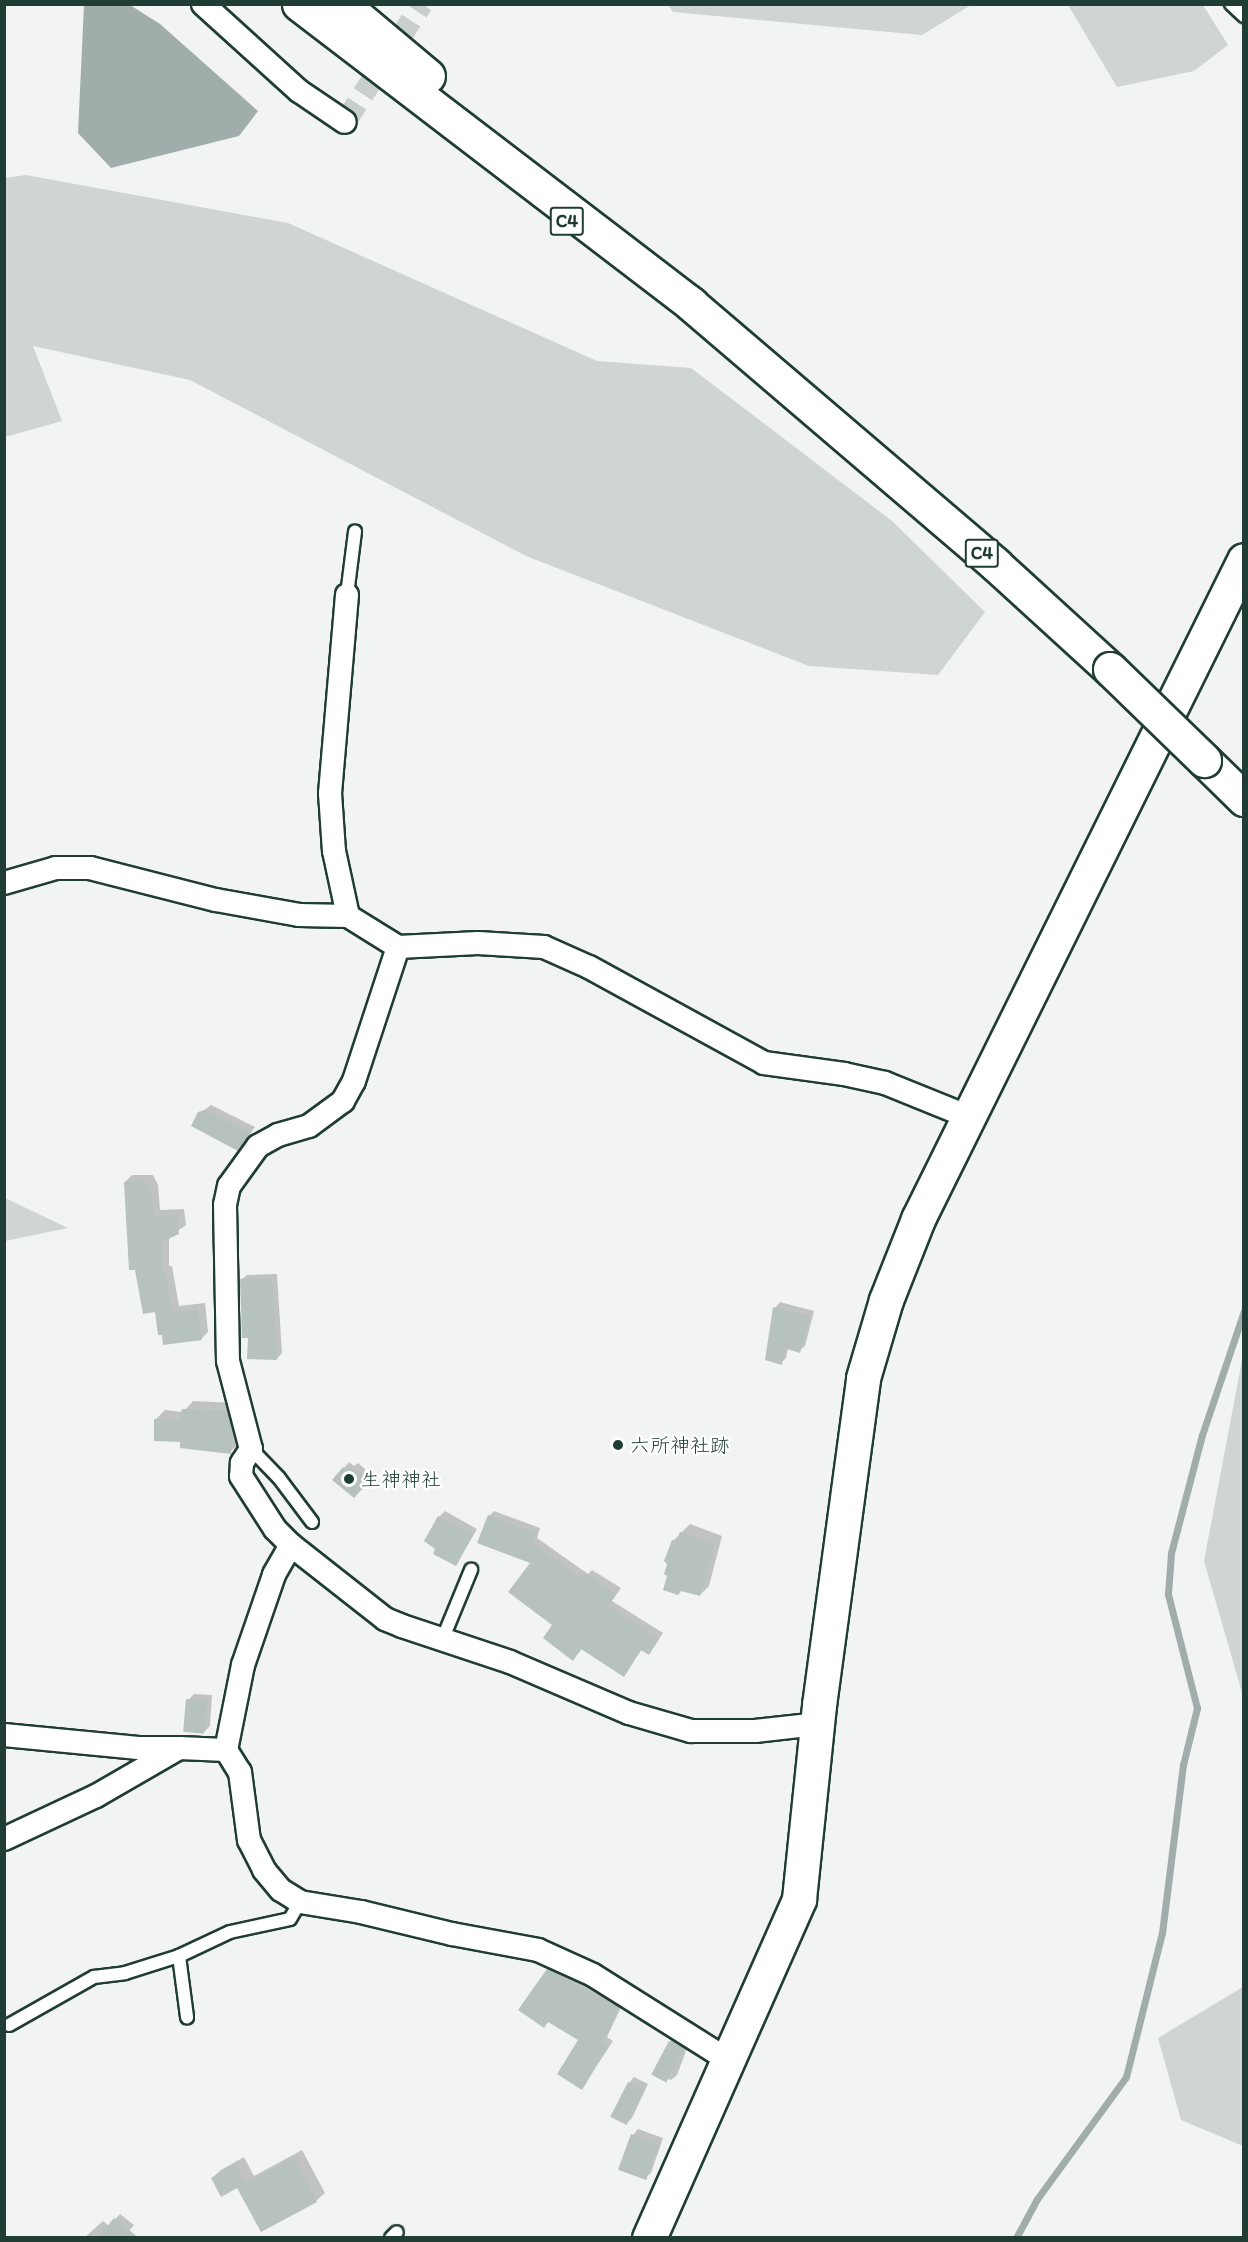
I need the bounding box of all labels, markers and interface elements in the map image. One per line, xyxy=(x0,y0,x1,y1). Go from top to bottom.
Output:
road number: C4 xyxy=(549,206,585,236)
road number: C4 xyxy=(964,538,1000,568)
place label: 六所神社跡 xyxy=(630,1433,730,1457)
marker: 六所神社跡 xyxy=(611,1438,625,1452)
place label: 生神神社 xyxy=(361,1467,441,1491)
marker: 生神神社 xyxy=(342,1472,356,1486)

